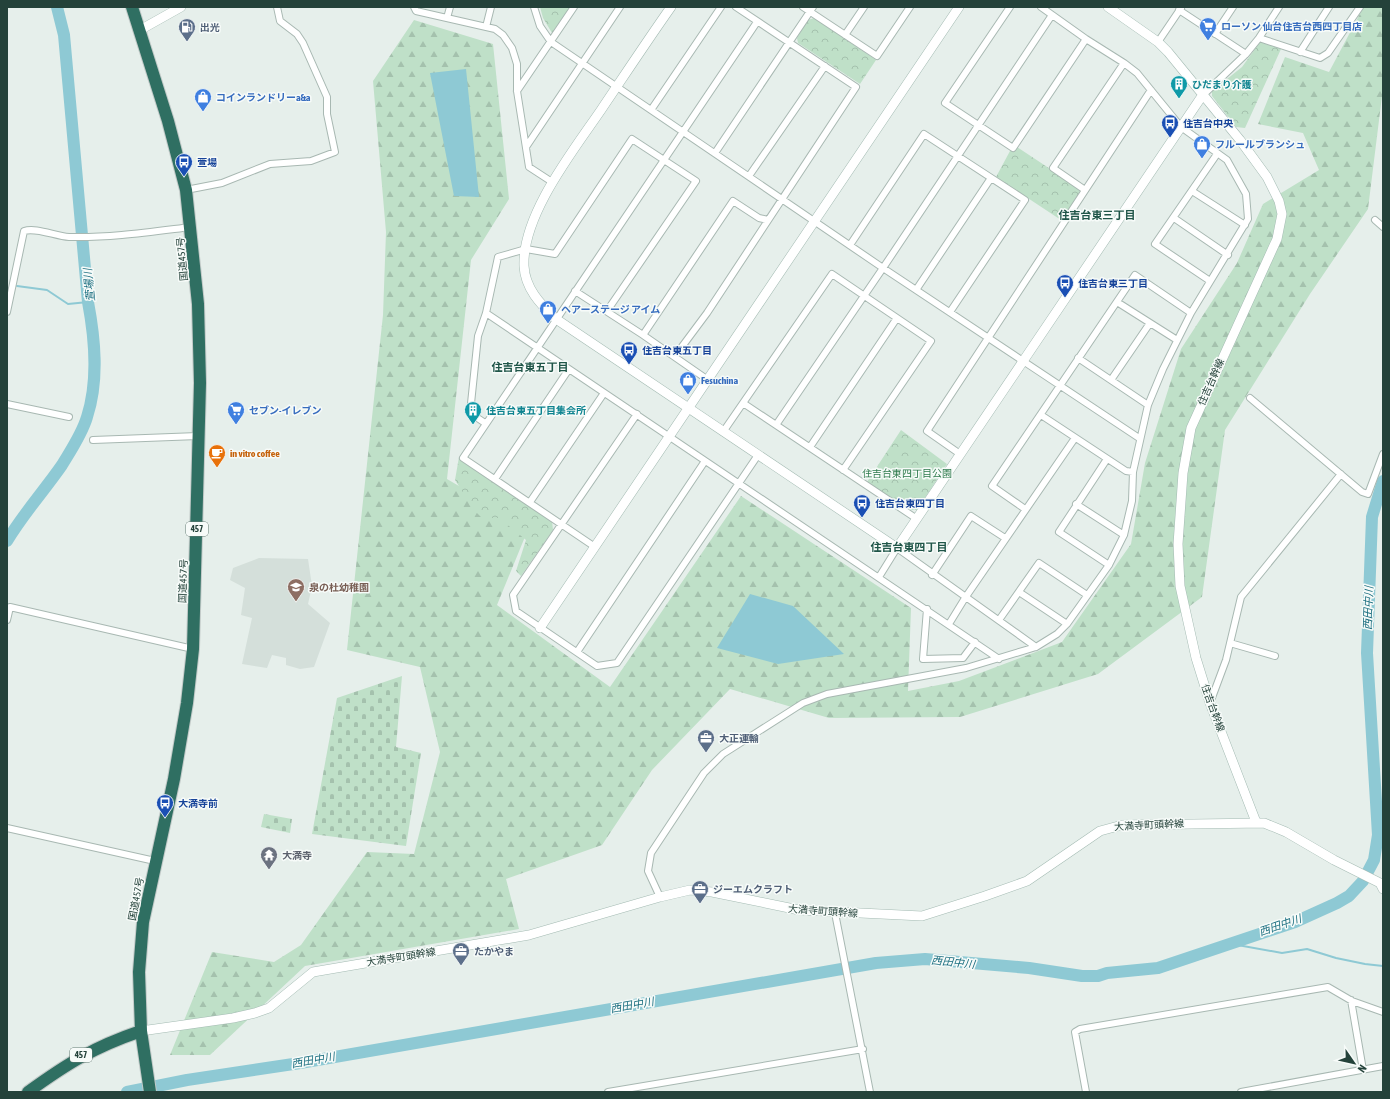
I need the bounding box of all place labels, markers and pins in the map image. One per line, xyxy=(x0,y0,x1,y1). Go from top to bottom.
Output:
supermarket icon: ローソン 仙台住吉台西四丁目店 xyxy=(1198,16,1218,41)
fuel station icon: 出光 xyxy=(177,17,197,42)
place label: ローソン 仙台住吉台西四丁目店 xyxy=(1221,21,1362,32)
place label: 出光 xyxy=(200,22,220,33)
building icon: ひだまり介護 xyxy=(1169,74,1189,99)
place label: ひだまり介護 xyxy=(1192,79,1252,90)
shop icon: コインランドリーa&a xyxy=(193,87,213,112)
place label: コインランドリーa&a xyxy=(216,92,311,103)
bus stop icon: 住吉台中央 xyxy=(1160,113,1180,138)
place label: 住吉台中央 xyxy=(1183,118,1234,129)
shop icon: フルールブランシュ xyxy=(1192,134,1212,159)
place label: フルールブランシュ xyxy=(1215,139,1305,150)
bus stop icon: 萱場 xyxy=(174,152,194,177)
place label: 萱場 xyxy=(197,157,217,168)
bus stop icon: 住吉台東三丁目 xyxy=(1055,273,1075,298)
place label: 住吉台東三丁目 xyxy=(1078,278,1148,289)
shop icon: ヘアーステージ アイム xyxy=(538,299,558,324)
place label: ヘアーステージ アイム xyxy=(561,304,660,315)
bus stop icon: 住吉台東五丁目 xyxy=(619,340,639,365)
place label: 住吉台東五丁目 xyxy=(642,345,712,356)
shop icon: Fesuchina xyxy=(678,370,698,395)
place label: Fesuchina xyxy=(701,375,738,386)
supermarket icon: セブン-イレブン xyxy=(226,400,246,425)
building icon: 住吉台東五丁目集会所 xyxy=(463,400,483,425)
place label: セブン-イレブン xyxy=(249,405,322,416)
place label: 住吉台東五丁目集会所 xyxy=(486,405,586,416)
cafe icon: in vitro coffee xyxy=(207,443,227,468)
place label: in vitro coffee xyxy=(230,448,280,459)
bus stop icon: 住吉台東四丁目 xyxy=(852,493,872,518)
place label: 住吉台東四丁目 xyxy=(875,498,945,509)
school or university icon: 泉の杜幼稚園 xyxy=(286,577,306,602)
place label: 泉の杜幼稚園 xyxy=(309,582,369,593)
office icon: 大正運輸 xyxy=(696,728,716,753)
place label: 大正運輸 xyxy=(719,733,759,744)
bus stop icon: 大満寺前 xyxy=(155,793,175,818)
place label: 大満寺前 xyxy=(178,798,218,809)
temple icon: 大満寺 xyxy=(259,845,279,870)
place label: 大満寺 xyxy=(282,850,312,861)
office icon: ジーエムクラフト xyxy=(690,879,710,904)
place label: ジーエムクラフト xyxy=(713,884,793,895)
office icon: たかやま xyxy=(451,941,471,966)
place label: たかやま xyxy=(474,946,514,957)

